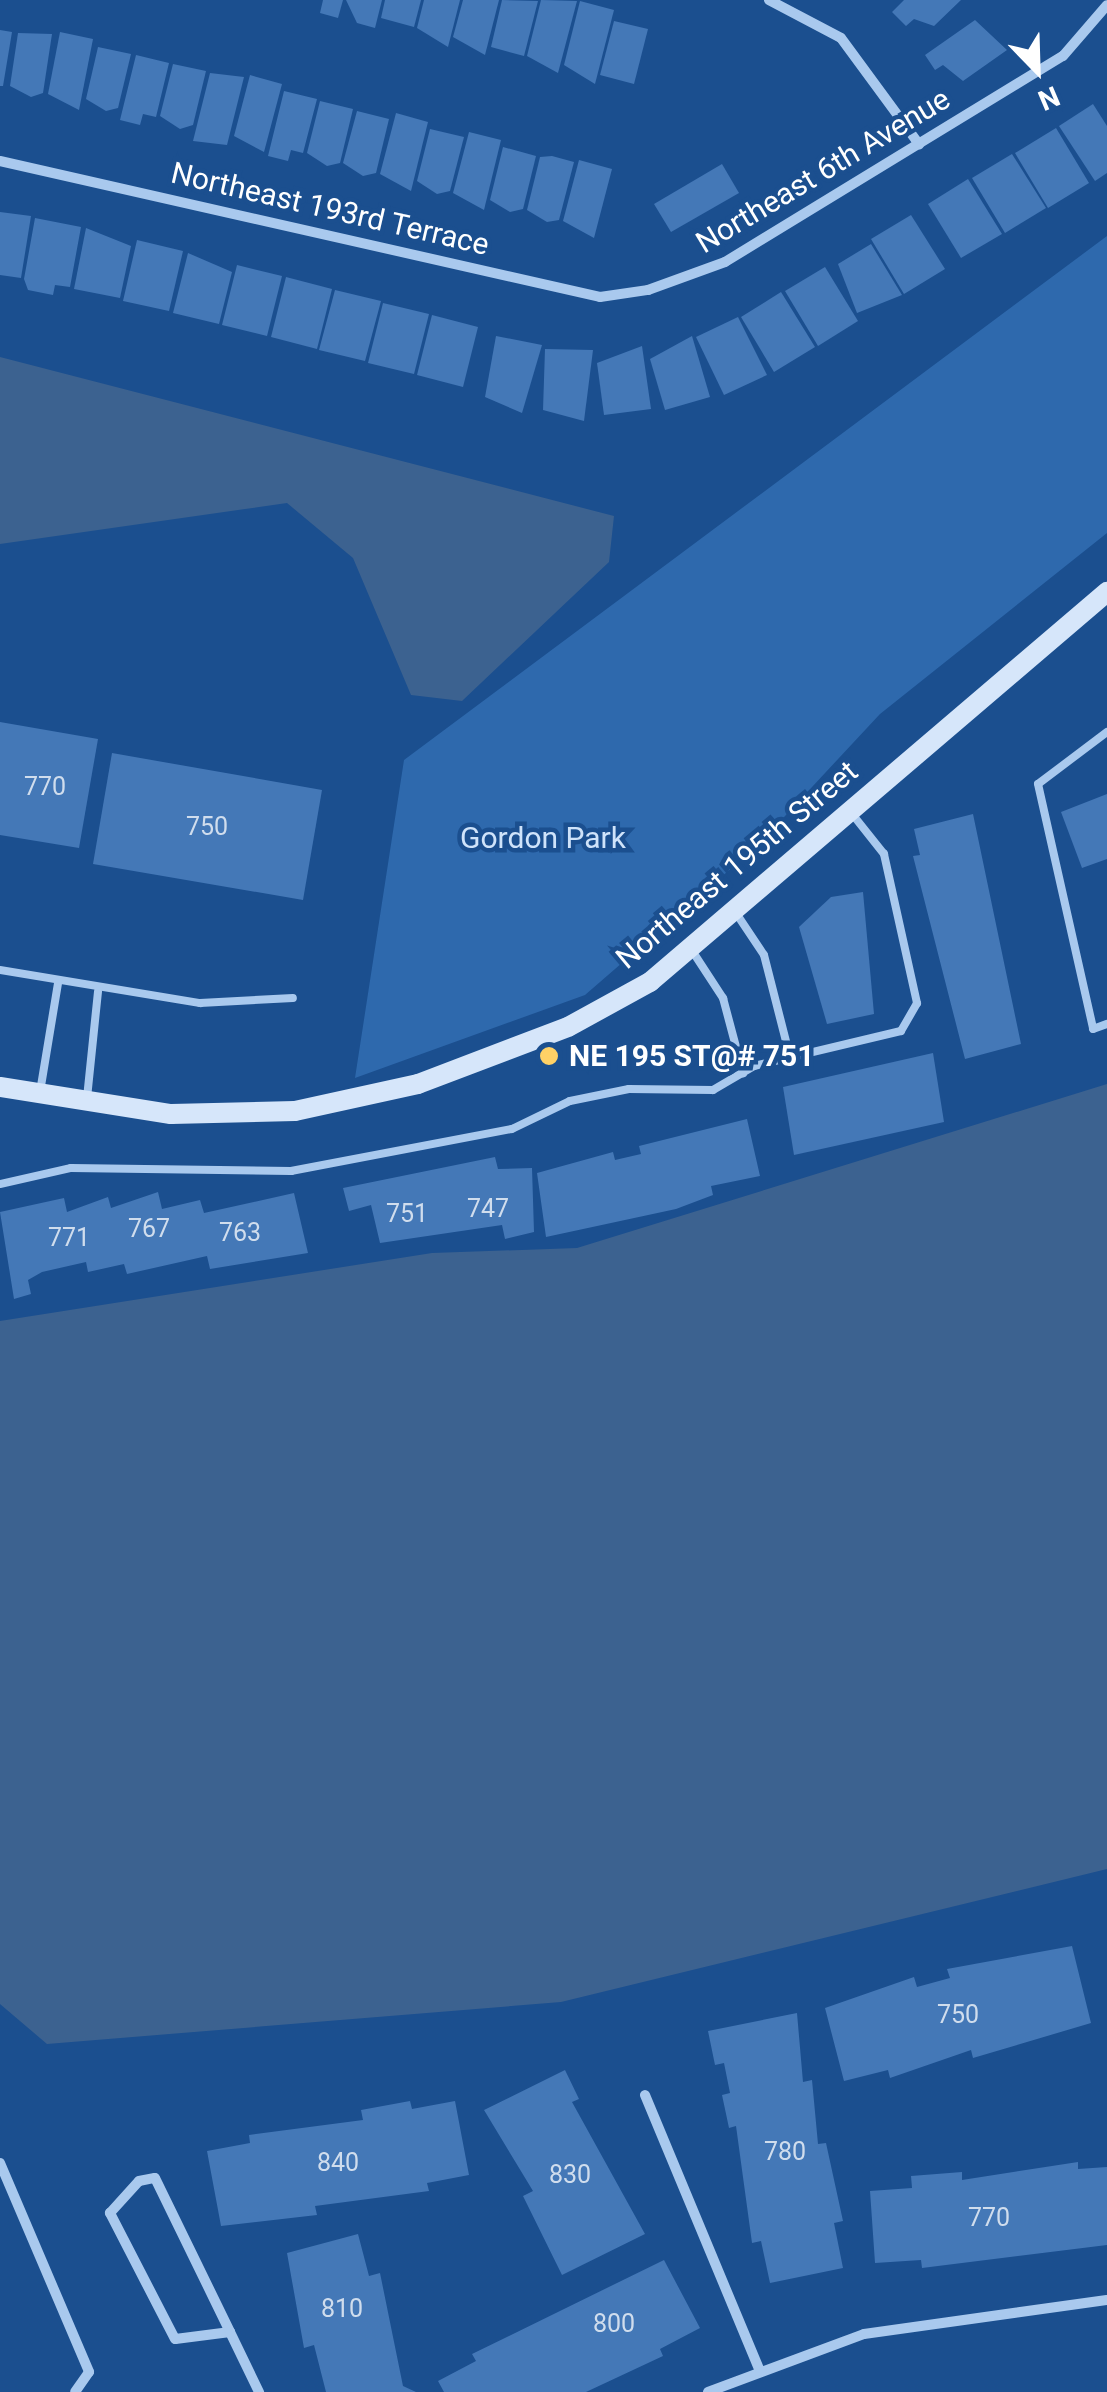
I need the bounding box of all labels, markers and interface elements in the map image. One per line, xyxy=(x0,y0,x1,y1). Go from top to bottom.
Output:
north arrow xyxy=(987,20,1087,120)
text: N xyxy=(1033,79,1064,117)
street label: Northeast 6th Avenue xyxy=(690,81,956,261)
street label: Northeast 193rd Terrace xyxy=(167,155,493,263)
street label: Northeast 195th Street xyxy=(609,753,865,977)
house number: 770 xyxy=(24,772,66,802)
house number: 750 xyxy=(186,812,228,842)
park label: Gordon Park xyxy=(460,820,626,856)
place label: NE 195 ST@# 751 xyxy=(569,1038,814,1074)
marker: NE 195 ST@# 751 xyxy=(538,1045,560,1067)
house number: 747 xyxy=(467,1194,509,1224)
house number: 751 xyxy=(386,1199,428,1229)
house number: 767 xyxy=(128,1214,170,1244)
house number: 763 xyxy=(219,1218,261,1248)
house number: 771 xyxy=(48,1223,90,1253)
house number: 750 xyxy=(937,2000,979,2030)
house number: 780 xyxy=(764,2137,806,2167)
house number: 840 xyxy=(317,2148,359,2178)
house number: 830 xyxy=(549,2160,591,2190)
house number: 770 xyxy=(968,2203,1010,2233)
house number: 810 xyxy=(321,2294,363,2324)
house number: 800 xyxy=(593,2309,635,2339)

